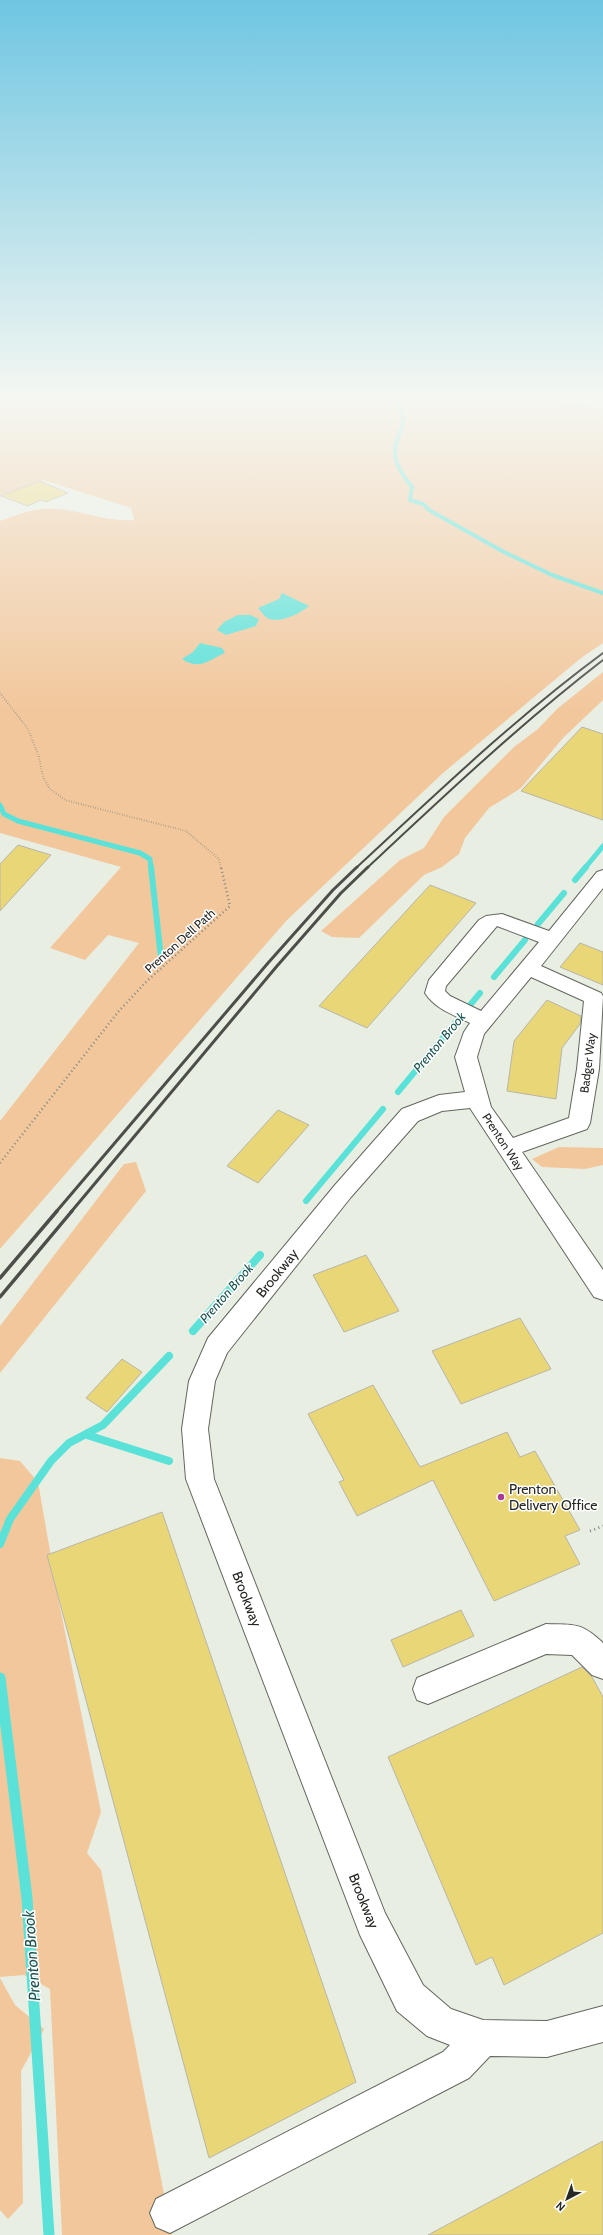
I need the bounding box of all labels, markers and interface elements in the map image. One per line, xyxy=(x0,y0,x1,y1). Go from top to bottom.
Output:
street label: Prenton Dell Path xyxy=(141,905,218,976)
water label: Prenton Brook xyxy=(409,1008,469,1075)
street label: Badger Way xyxy=(576,1032,599,1094)
street label: Prenton Way xyxy=(479,1110,528,1173)
street label: Brookway xyxy=(252,1245,302,1301)
water label: Prenton Brook xyxy=(196,1260,256,1326)
place label: Prenton Delivery Office xyxy=(509,1480,597,1514)
marker: Prenton Delivery Office xyxy=(496,1492,506,1502)
street label: Brookway xyxy=(228,1569,266,1629)
street label: Brookway xyxy=(345,1871,383,1931)
water label: Prenton Brook xyxy=(19,1909,44,2002)
north arrow xyxy=(547,2179,587,2219)
text: N xyxy=(553,2199,568,2214)

